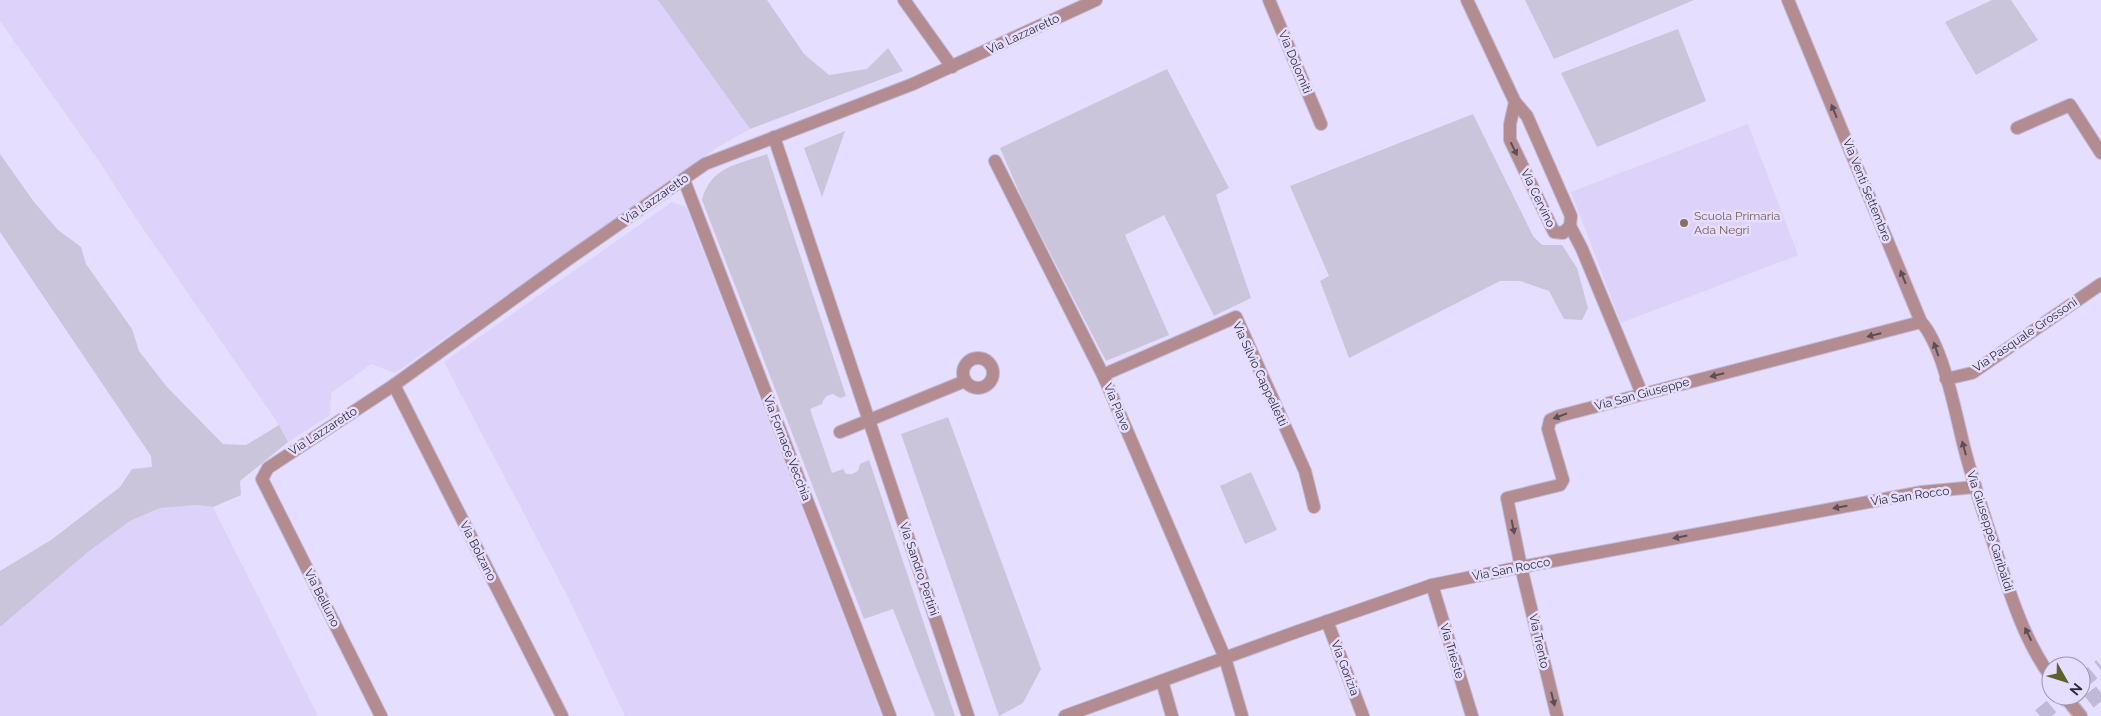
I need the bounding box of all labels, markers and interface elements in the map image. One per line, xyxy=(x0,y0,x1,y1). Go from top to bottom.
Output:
street label: Via Lazzaretto xyxy=(985,11,1061,57)
street label: Via Dolomiti xyxy=(1276,29,1314,95)
one-way arrow xyxy=(1830,103,1838,118)
street label: Via Venti Settembre xyxy=(1840,137,1894,243)
one-way arrow xyxy=(1511,142,1519,156)
street label: Via Cervino xyxy=(1518,167,1558,229)
street label: Via Lazzaretto xyxy=(619,171,691,227)
place label: Scuola Primaria Ada Negri xyxy=(1694,209,1780,237)
marker: Scuola Primaria Ada Negri xyxy=(1678,217,1690,229)
one-way arrow xyxy=(1898,270,1906,285)
street label: Via Pasquale Grossoni xyxy=(1970,295,2080,375)
street label: Via Silvio Cappelletti xyxy=(1230,320,1290,428)
one-way arrow xyxy=(1867,331,1882,339)
one-way arrow xyxy=(1932,342,1939,357)
one-way arrow xyxy=(1709,371,1724,379)
street label: Via San Giuseppe xyxy=(1593,375,1691,413)
street label: Via Piave xyxy=(1101,381,1133,433)
street label: Via Fornace Vecchia xyxy=(760,393,814,503)
street label: Via Lazzaretto xyxy=(286,404,360,458)
one-way arrow xyxy=(1553,413,1567,421)
one-way arrow xyxy=(1960,440,1968,455)
street label: Via Giuseppe Garibaldi xyxy=(1964,469,2016,593)
street label: Via San Rocco xyxy=(1870,484,1950,508)
one-way arrow xyxy=(1832,503,1848,511)
street label: Via Bolzano xyxy=(457,519,499,583)
one-way arrow xyxy=(1509,520,1517,535)
street label: Via Sandro Pertini xyxy=(896,521,942,617)
one-way arrow xyxy=(1672,533,1688,541)
street label: Via San Rocco xyxy=(1471,555,1551,583)
street label: Via Belluno xyxy=(301,567,343,629)
street label: Via Trento xyxy=(1526,612,1552,670)
street label: Via Trieste xyxy=(1437,622,1467,680)
one-way arrow xyxy=(2024,627,2032,642)
street label: Via Gorizia xyxy=(1328,638,1362,698)
north arrow xyxy=(2041,656,2091,706)
text: N xyxy=(2067,680,2086,698)
one-way arrow xyxy=(1549,692,1557,707)

